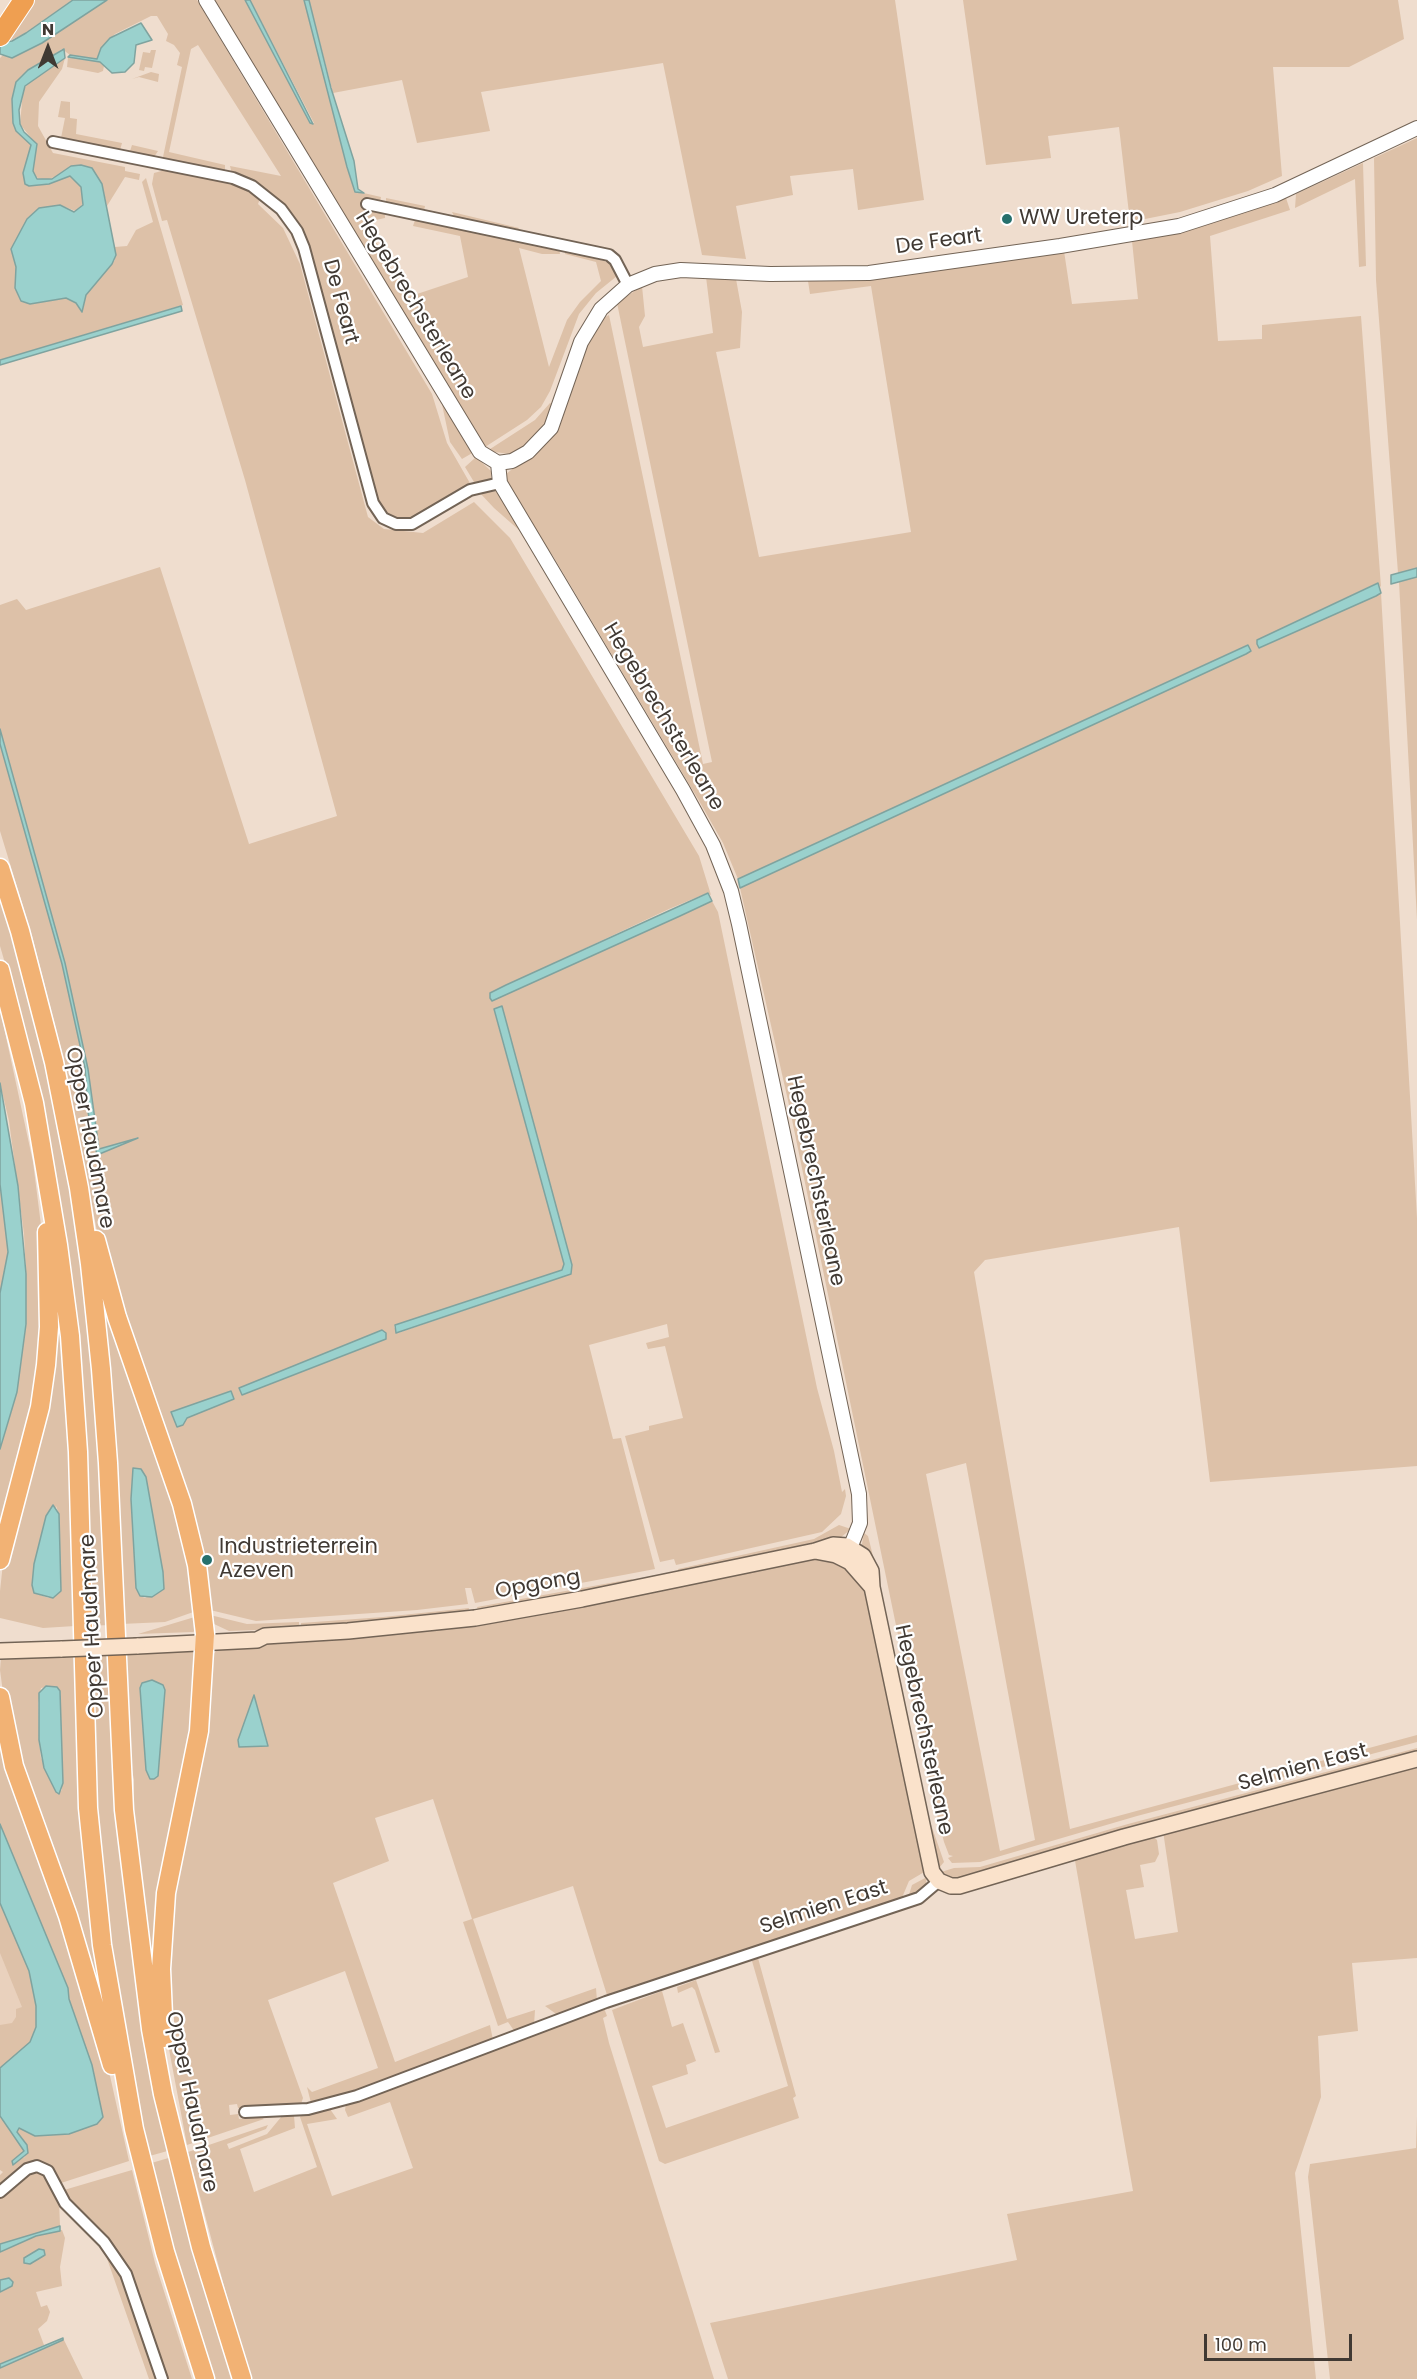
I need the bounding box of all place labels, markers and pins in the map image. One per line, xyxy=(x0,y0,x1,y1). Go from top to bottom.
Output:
place label: WW Ureterp xyxy=(1019,206,1143,232)
marker: WW Ureterp xyxy=(1000,212,1014,226)
place label: Industrieterrein Azeven xyxy=(219,1535,378,1585)
marker: Industrieterrein Azeven xyxy=(200,1553,214,1567)

